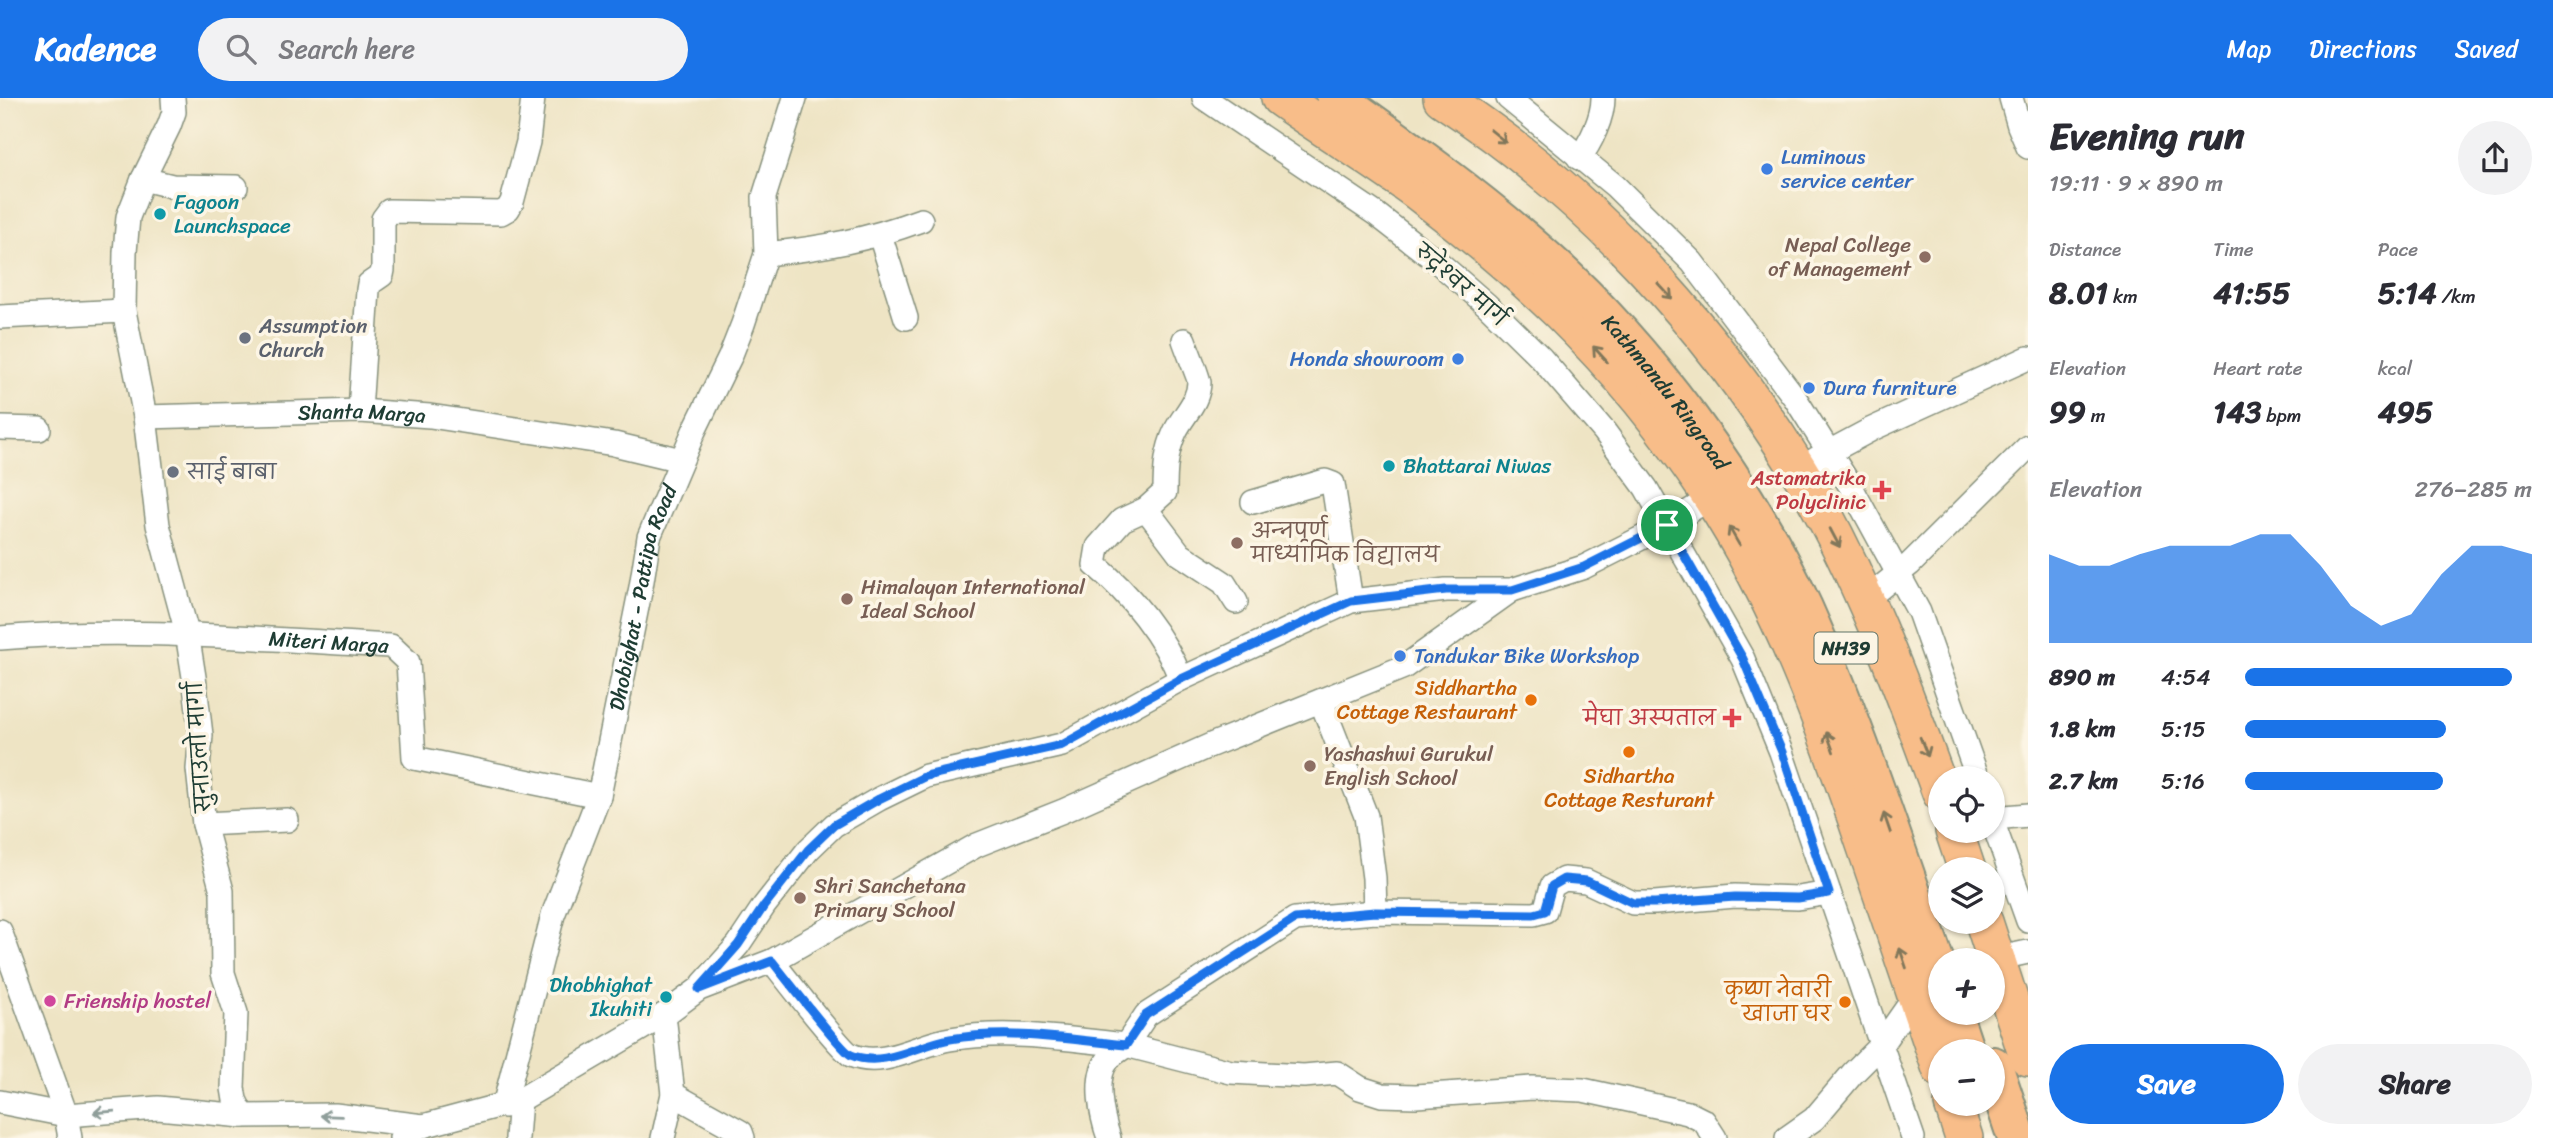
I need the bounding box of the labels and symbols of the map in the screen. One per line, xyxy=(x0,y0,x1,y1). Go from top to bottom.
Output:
one-way arrow xyxy=(1488,129,1506,144)
place label: Luminous service center xyxy=(1780,138,1914,200)
marker: Luminous service center xyxy=(1759,161,1775,177)
place label: Fagoon Launchspace xyxy=(174,183,291,245)
marker: Fagoon Launchspace xyxy=(152,206,168,222)
place label: Nepal College of Management xyxy=(1768,226,1913,288)
street label: रुद्रेश्वर मार्ग xyxy=(1405,233,1517,337)
marker: Nepal College of Management xyxy=(1917,249,1933,265)
one-way arrow xyxy=(1656,282,1673,299)
street label: Kathmandu Ringroad xyxy=(1592,305,1741,480)
place label: Assumption Church xyxy=(258,307,367,369)
marker: Assumption Church xyxy=(237,330,253,346)
place label: Honda showroom xyxy=(1289,340,1444,378)
one-way arrow xyxy=(1591,346,1608,363)
marker: Honda showroom xyxy=(1450,351,1466,367)
place label: Dura furniture xyxy=(1823,369,1957,407)
marker: Dura furniture xyxy=(1801,380,1817,396)
street label: Shanta Marga xyxy=(297,392,428,435)
place label: Bhattarai Niwas xyxy=(1403,447,1551,485)
place label: साई बाबा xyxy=(186,453,278,491)
marker: Bhattarai Niwas xyxy=(1381,458,1397,474)
place label: Astamatrika Polyclinic xyxy=(1750,459,1867,521)
marker: साई बाबा xyxy=(165,464,181,480)
street label: Dhobighat - Pattipa Road xyxy=(598,477,689,714)
marker: Astamatrika Polyclinic xyxy=(1872,480,1892,500)
pin xyxy=(1637,495,1697,555)
place label: अन्‍नपूर्ण माध्यामिक विद्यालय xyxy=(1250,512,1441,574)
one-way arrow xyxy=(1727,527,1741,547)
one-way arrow xyxy=(1828,527,1842,548)
marker: अन्‍नपूर्ण माध्यामिक विद्यालय xyxy=(1229,535,1245,551)
place label: Himalayan International Ideal School xyxy=(860,568,1086,630)
marker: Himalayan International Ideal School xyxy=(839,591,855,607)
street label: Miteri Marga xyxy=(267,620,390,665)
road number: NH39 xyxy=(1814,632,1878,664)
place label: Tandukar Bike Workshop xyxy=(1414,637,1639,675)
marker: Tandukar Bike Workshop xyxy=(1392,648,1408,664)
place label: Siddhartha Cottage Restaurant xyxy=(1337,669,1519,731)
street label: सुनाउलो मार्गा xyxy=(175,679,223,815)
marker: Siddhartha Cottage Restaurant xyxy=(1523,692,1539,708)
place label: मेघा अस्पताल xyxy=(1582,699,1718,737)
marker: मेघा अस्पताल xyxy=(1722,708,1742,728)
one-way arrow xyxy=(1822,732,1835,754)
place label: Yashashwi Gurukul English School xyxy=(1324,735,1494,797)
one-way arrow xyxy=(1918,736,1931,758)
marker: Sidhartha Cottage Resturant xyxy=(1621,744,1637,760)
place label: Sidhartha Cottage Resturant xyxy=(1544,757,1715,819)
marker: Yashashwi Gurukul English School xyxy=(1302,758,1318,774)
one-way arrow xyxy=(1880,813,1892,835)
place label: Shri Sanchetana Primary School xyxy=(814,867,966,929)
marker: Shri Sanchetana Primary School xyxy=(792,890,808,906)
one-way arrow xyxy=(1896,947,1908,969)
place label: Dhobhighat Ikuhiti xyxy=(549,966,654,1028)
place label: कृष्ण नेवारी खाजा घर xyxy=(1723,971,1833,1033)
place label: Frienship hostel xyxy=(64,982,212,1020)
marker: Dhobhighat Ikuhiti xyxy=(658,989,674,1005)
marker: Frienship hostel xyxy=(42,993,58,1009)
marker: कृष्ण नेवारी खाजा घर xyxy=(1837,994,1853,1010)
one-way arrow xyxy=(93,1106,116,1119)
one-way arrow xyxy=(320,1109,343,1122)

